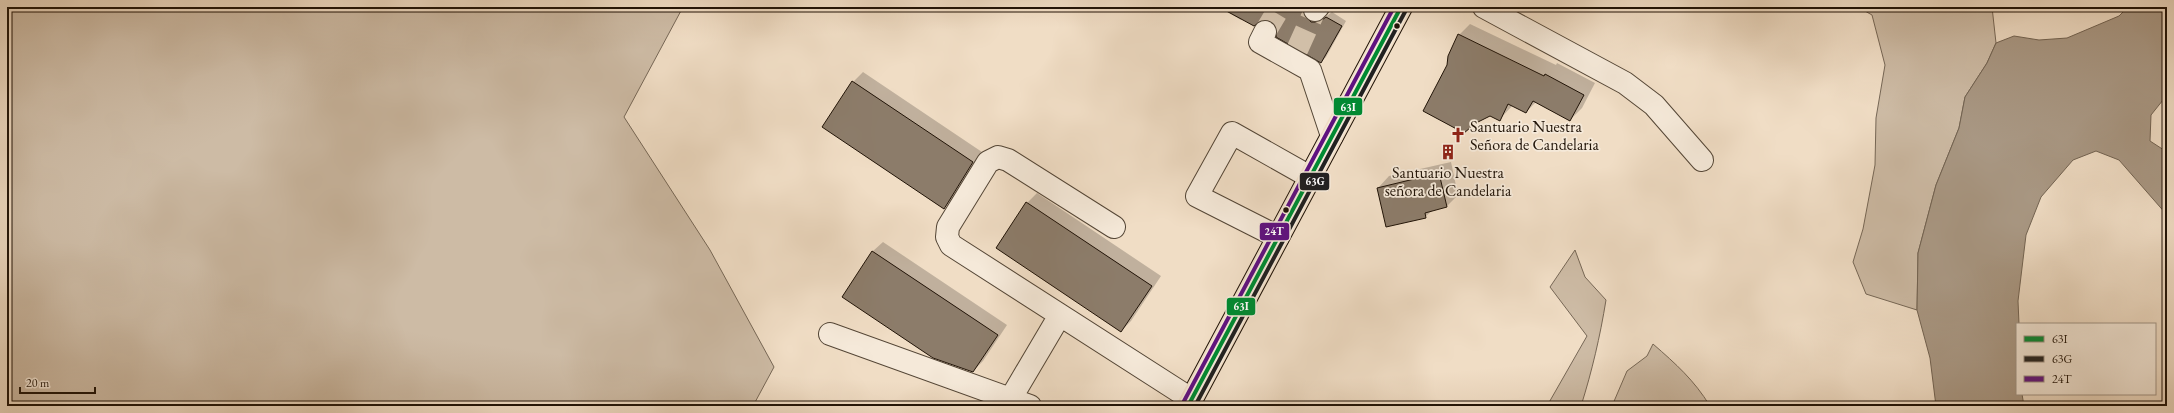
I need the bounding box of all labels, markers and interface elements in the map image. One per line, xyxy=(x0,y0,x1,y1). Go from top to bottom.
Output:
unlabelled marker xyxy=(1392,21,1402,31)
line badge: 63I xyxy=(1333,97,1363,116)
text: 63I xyxy=(1340,100,1356,114)
place label: Santuario Nuestra Señora de Candelaria xyxy=(1470,116,1600,155)
church icon: Santuario Nuestra Señora de Candelaria xyxy=(1449,126,1467,144)
building icon: Santuario Nuestra señora de Candelaria xyxy=(1439,143,1457,161)
place label: Santuario Nuestra señora de Candelaria xyxy=(1385,162,1512,201)
line badge: 63G xyxy=(1299,172,1330,191)
text: 63G xyxy=(1305,174,1325,188)
unlabelled marker xyxy=(1281,205,1291,215)
line badge: 24T xyxy=(1259,222,1290,241)
text: 24T xyxy=(1264,224,1284,238)
line badge: 63I xyxy=(1226,297,1256,316)
text: 63I xyxy=(1233,299,1249,313)
legend xyxy=(2016,323,2156,395)
text: 63I xyxy=(2052,331,2068,347)
text: 63G xyxy=(2052,351,2073,367)
scale bar xyxy=(20,369,95,395)
text: 24T xyxy=(2052,371,2073,387)
text: 20 m xyxy=(26,375,50,391)

